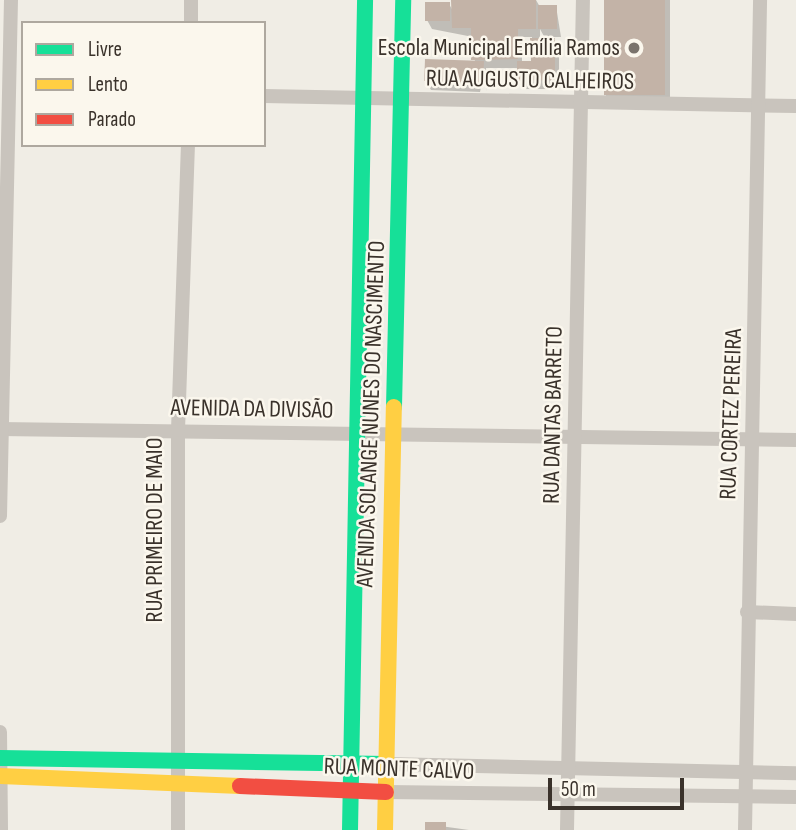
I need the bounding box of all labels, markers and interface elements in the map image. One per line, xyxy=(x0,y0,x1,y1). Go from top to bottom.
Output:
legend xyxy=(21,21,266,147)
place label: Escola Municipal Emília Ramos xyxy=(378,34,620,62)
text: Livre xyxy=(88,37,122,62)
marker: Escola Municipal Emília Ramos xyxy=(626,40,642,56)
street label: RUA AUGUSTO CALHEIROS xyxy=(426,64,634,96)
text: Lento xyxy=(88,72,128,97)
text: Parado xyxy=(88,107,136,132)
street label: AVENIDA SOLANGE NUNES DO NASCIMENTO xyxy=(351,240,391,588)
street label: RUA DANTAS BARRETO xyxy=(537,326,569,504)
street label: RUA CORTEZ PEREIRA xyxy=(714,328,748,500)
street label: AVENIDA DA DIVISÃO xyxy=(170,393,334,425)
street label: RUA PRIMEIRO DE MAIO xyxy=(141,437,169,623)
street label: RUA MONTE CALVO xyxy=(323,752,475,786)
scale bar xyxy=(551,764,688,808)
text: 50 m xyxy=(561,777,596,802)

